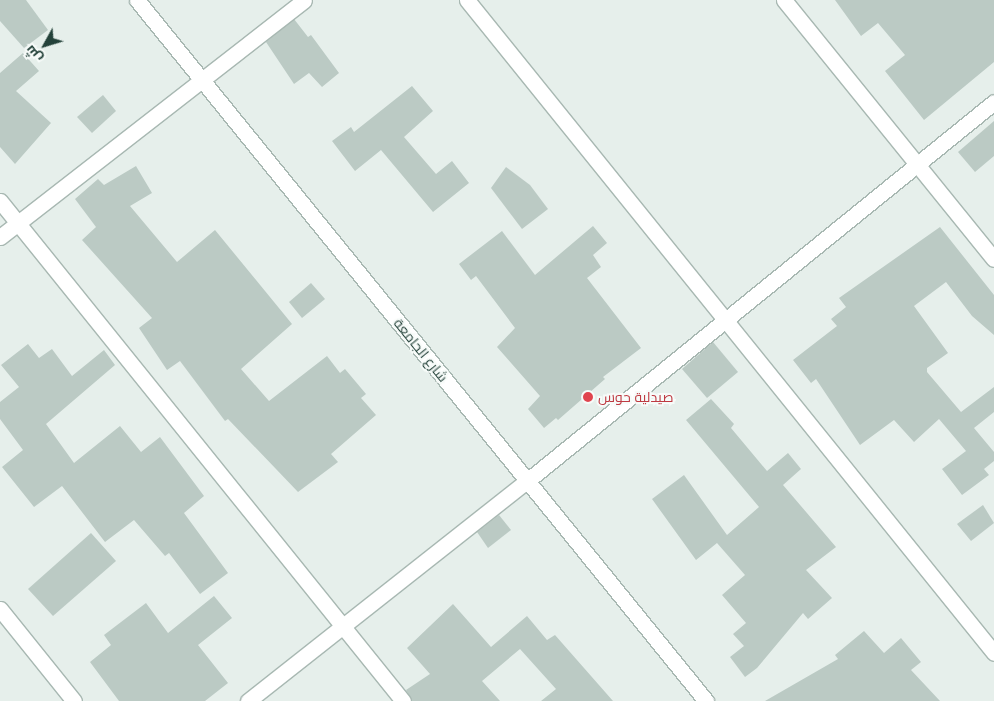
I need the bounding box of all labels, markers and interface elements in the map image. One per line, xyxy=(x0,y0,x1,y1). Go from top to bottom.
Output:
north arrow xyxy=(20,20,70,70)
text: ش xyxy=(21,42,46,67)
street label: شارع الجامعة xyxy=(390,315,452,385)
place label: صيدلية حوس xyxy=(598,389,674,405)
marker: صيدلية حوس xyxy=(582,391,594,403)

